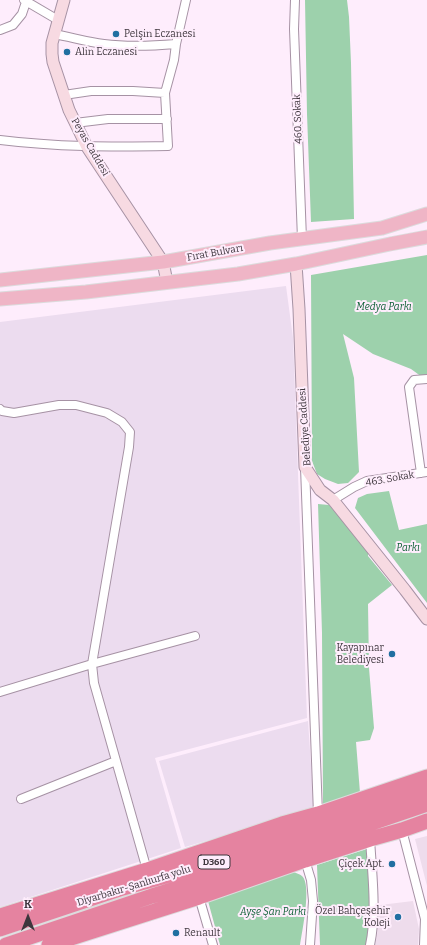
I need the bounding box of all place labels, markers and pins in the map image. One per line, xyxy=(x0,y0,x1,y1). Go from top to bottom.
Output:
place label: Pelşin Eczanesi xyxy=(124,28,195,40)
marker: Pelşin Eczanesi xyxy=(111,29,121,39)
place label: Alin Eczanesi xyxy=(75,46,137,58)
marker: Alin Eczanesi xyxy=(62,47,72,57)
place label: Kayapınar Belediyesi xyxy=(336,642,384,666)
marker: Kayapınar Belediyesi xyxy=(387,649,397,659)
place label: Çiçek Apt. xyxy=(338,858,384,870)
marker: Çiçek Apt. xyxy=(387,859,397,869)
place label: Özel Bahçeşehir Koleji xyxy=(315,905,390,928)
marker: Özel Bahçeşehir Koleji xyxy=(393,912,403,922)
place label: Renault xyxy=(184,927,220,939)
marker: Renault xyxy=(171,928,181,938)

